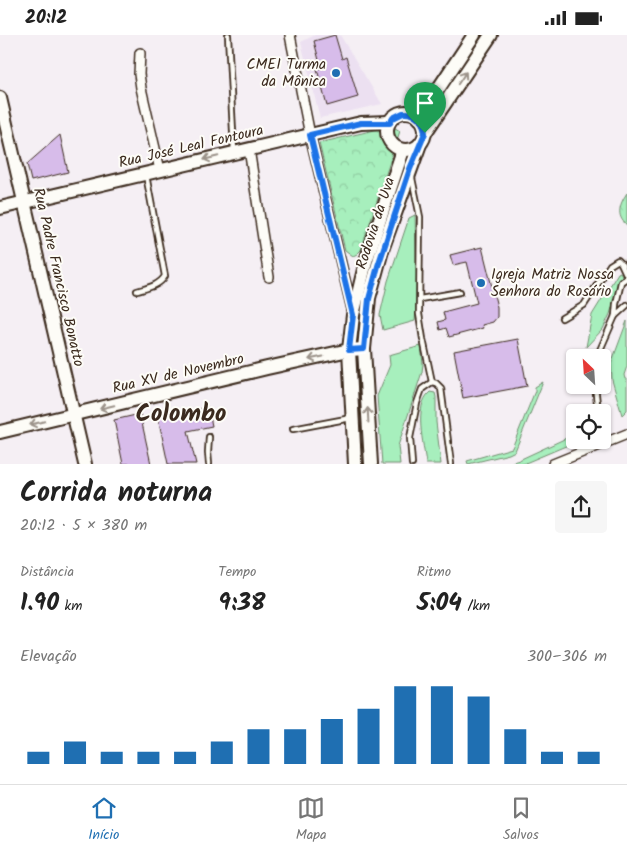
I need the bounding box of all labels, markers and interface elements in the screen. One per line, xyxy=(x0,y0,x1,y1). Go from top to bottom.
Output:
text: 20:12 xyxy=(25,3,67,33)
place label: CMEI Turma da Mônica xyxy=(247,53,326,94)
marker: CMEI Turma da Mônica xyxy=(330,67,342,79)
one-way arrow xyxy=(457,72,467,86)
pin xyxy=(404,82,446,133)
icon: arrive xyxy=(411,89,439,117)
street label: Rua José Leal Fontoura xyxy=(116,119,266,175)
one-way arrow xyxy=(204,154,220,163)
street label: Rodovia da Uva xyxy=(350,174,402,273)
street label: Rua Padre Francisco Bonatto xyxy=(26,185,90,369)
place label: Igreja Matriz Nossa Senhora do Rosário xyxy=(491,263,614,304)
marker: Igreja Matriz Nossa Senhora do Rosário xyxy=(475,277,487,289)
street label: Rua XV de Novembro xyxy=(110,347,247,401)
north arrow xyxy=(566,349,611,394)
map controls xyxy=(566,349,611,449)
one-way arrow xyxy=(309,353,325,363)
district label: Colombo xyxy=(136,394,226,434)
one-way arrow xyxy=(99,403,115,412)
button: locate xyxy=(566,404,611,449)
one-way arrow xyxy=(363,408,373,424)
one-way arrow xyxy=(29,419,45,428)
text: Corrida noturna xyxy=(20,471,212,516)
button: share xyxy=(555,481,607,533)
text: 20:12 · 5 × 380 m xyxy=(20,513,147,538)
text: Distância xyxy=(20,561,74,583)
text: Tempo xyxy=(218,561,256,583)
text: Ritmo xyxy=(417,561,451,583)
text: 1.90 xyxy=(20,583,59,623)
text: 9:38 xyxy=(218,583,266,623)
text: 5:04 xyxy=(417,583,462,623)
text: km xyxy=(59,595,82,617)
text: /km xyxy=(462,595,490,617)
text: Elevação xyxy=(20,644,77,669)
text: 300–306 m xyxy=(527,644,607,669)
tab: Início xyxy=(88,794,119,846)
tab: Mapa xyxy=(296,794,327,846)
tab: Salvos xyxy=(503,794,539,846)

